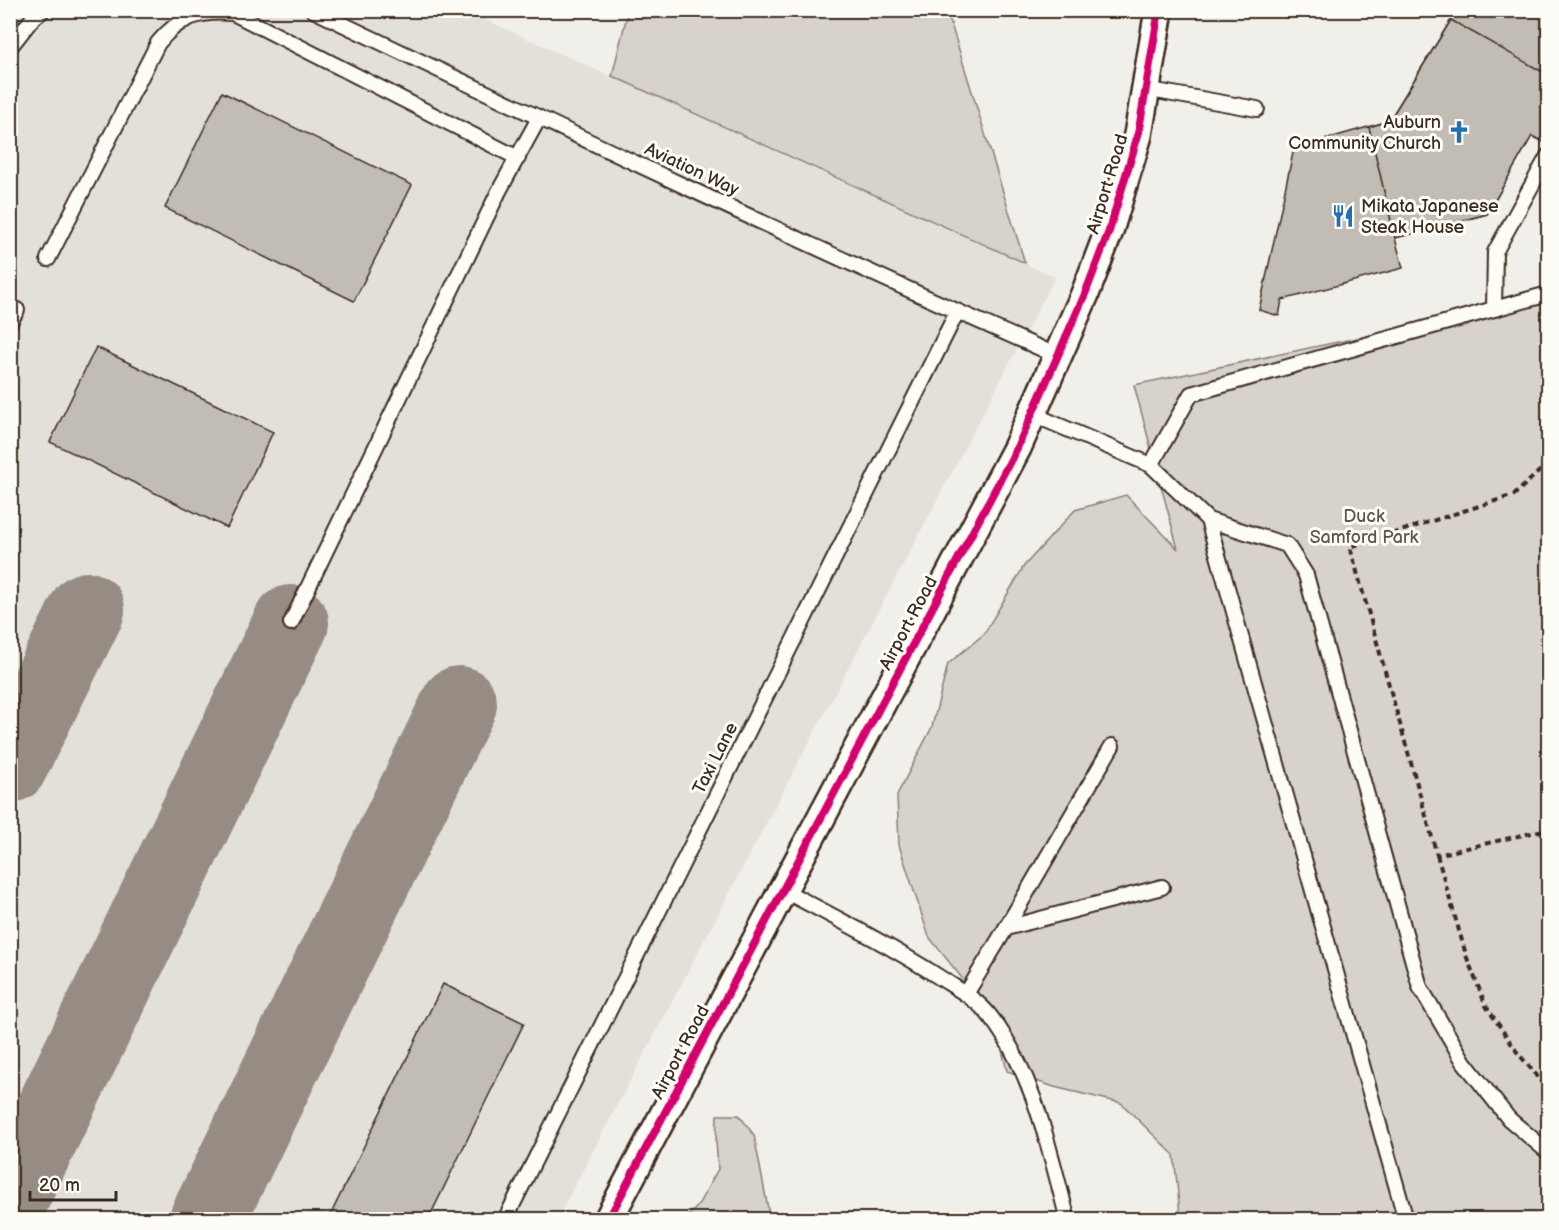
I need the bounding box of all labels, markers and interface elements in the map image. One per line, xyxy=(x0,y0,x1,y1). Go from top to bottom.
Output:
place label: Auburn Community Church xyxy=(1288,112,1441,154)
church icon: Auburn Community Church xyxy=(1446,119,1472,145)
street label: Airport Road xyxy=(1082,132,1133,236)
street label: Aviation Way xyxy=(641,138,743,201)
place label: Mikata Japanese Steak House xyxy=(1361,196,1499,238)
restaurant icon: Mikata Japanese Steak House xyxy=(1330,203,1356,229)
park label: Duck Samford Park xyxy=(1310,506,1418,548)
street label: Airport Road xyxy=(875,573,942,674)
street label: Taxi Lane xyxy=(689,719,743,797)
street label: Airport Road xyxy=(647,1002,714,1103)
scale bar xyxy=(30,1164,116,1202)
text: 20 m xyxy=(39,1175,80,1196)

